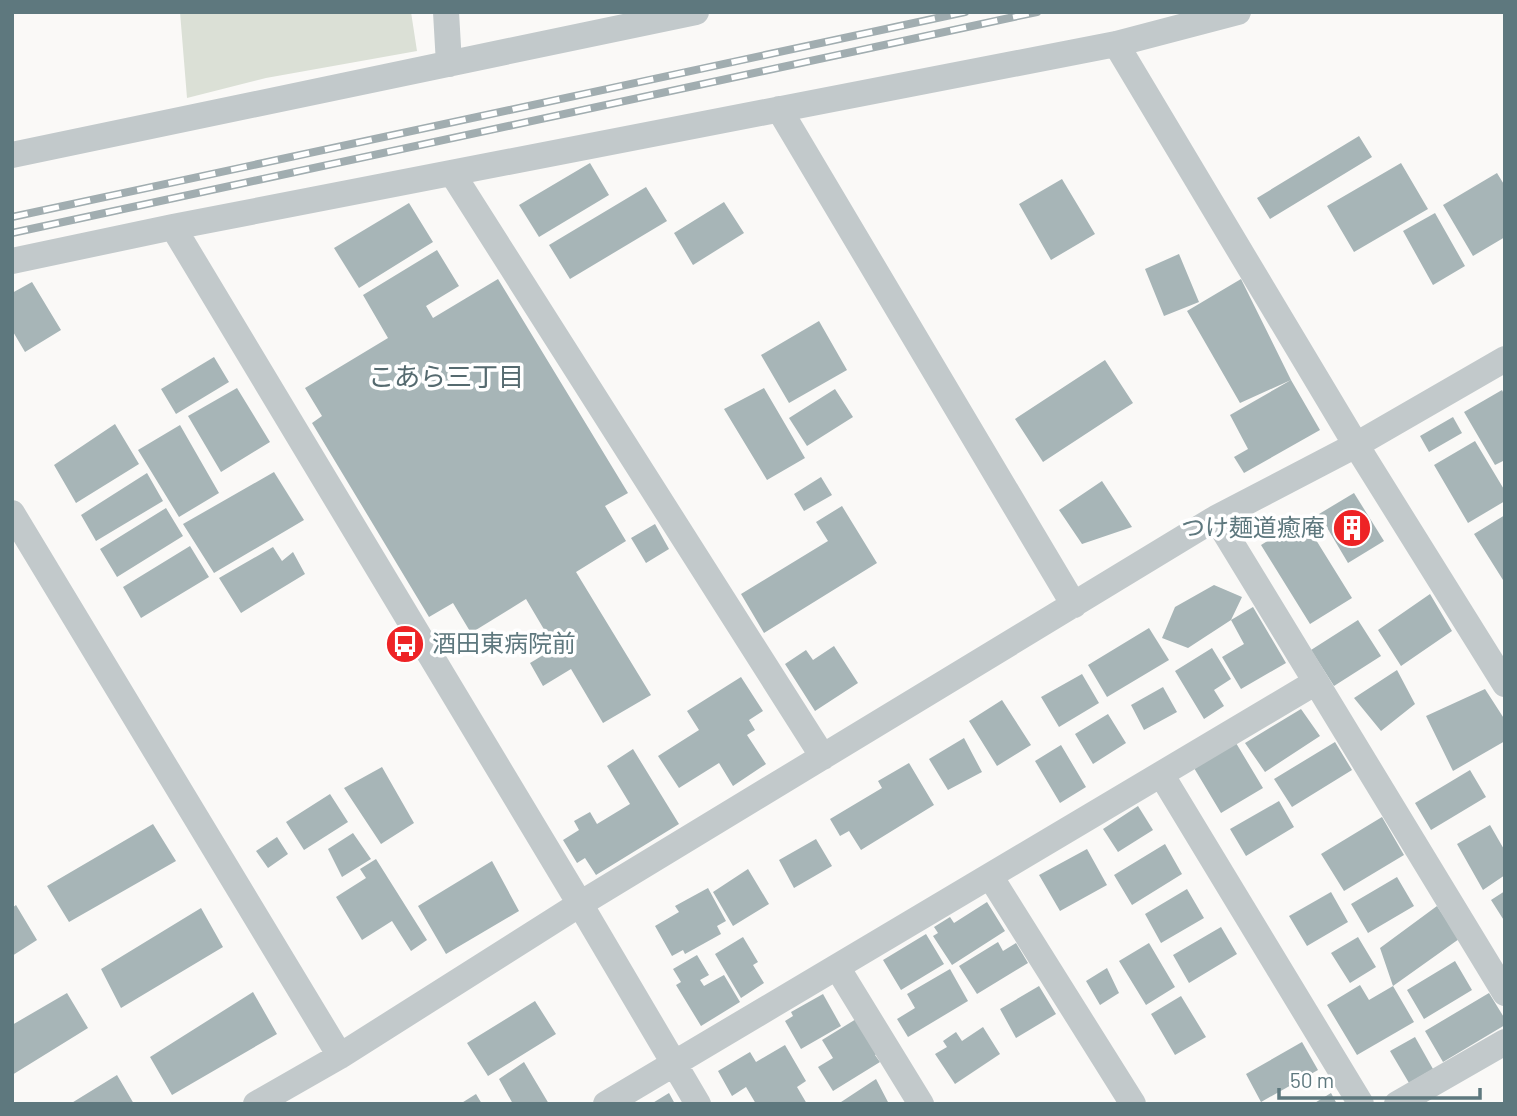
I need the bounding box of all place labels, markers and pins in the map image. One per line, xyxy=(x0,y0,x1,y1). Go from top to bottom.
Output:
building icon: つけ麺道癒庵 xyxy=(1331,507,1373,549)
place label: つけ麺道癒庵 xyxy=(1181,512,1325,541)
bus stop icon: 酒田東病院前 xyxy=(384,623,426,665)
place label: 酒田東病院前 xyxy=(432,628,576,657)

